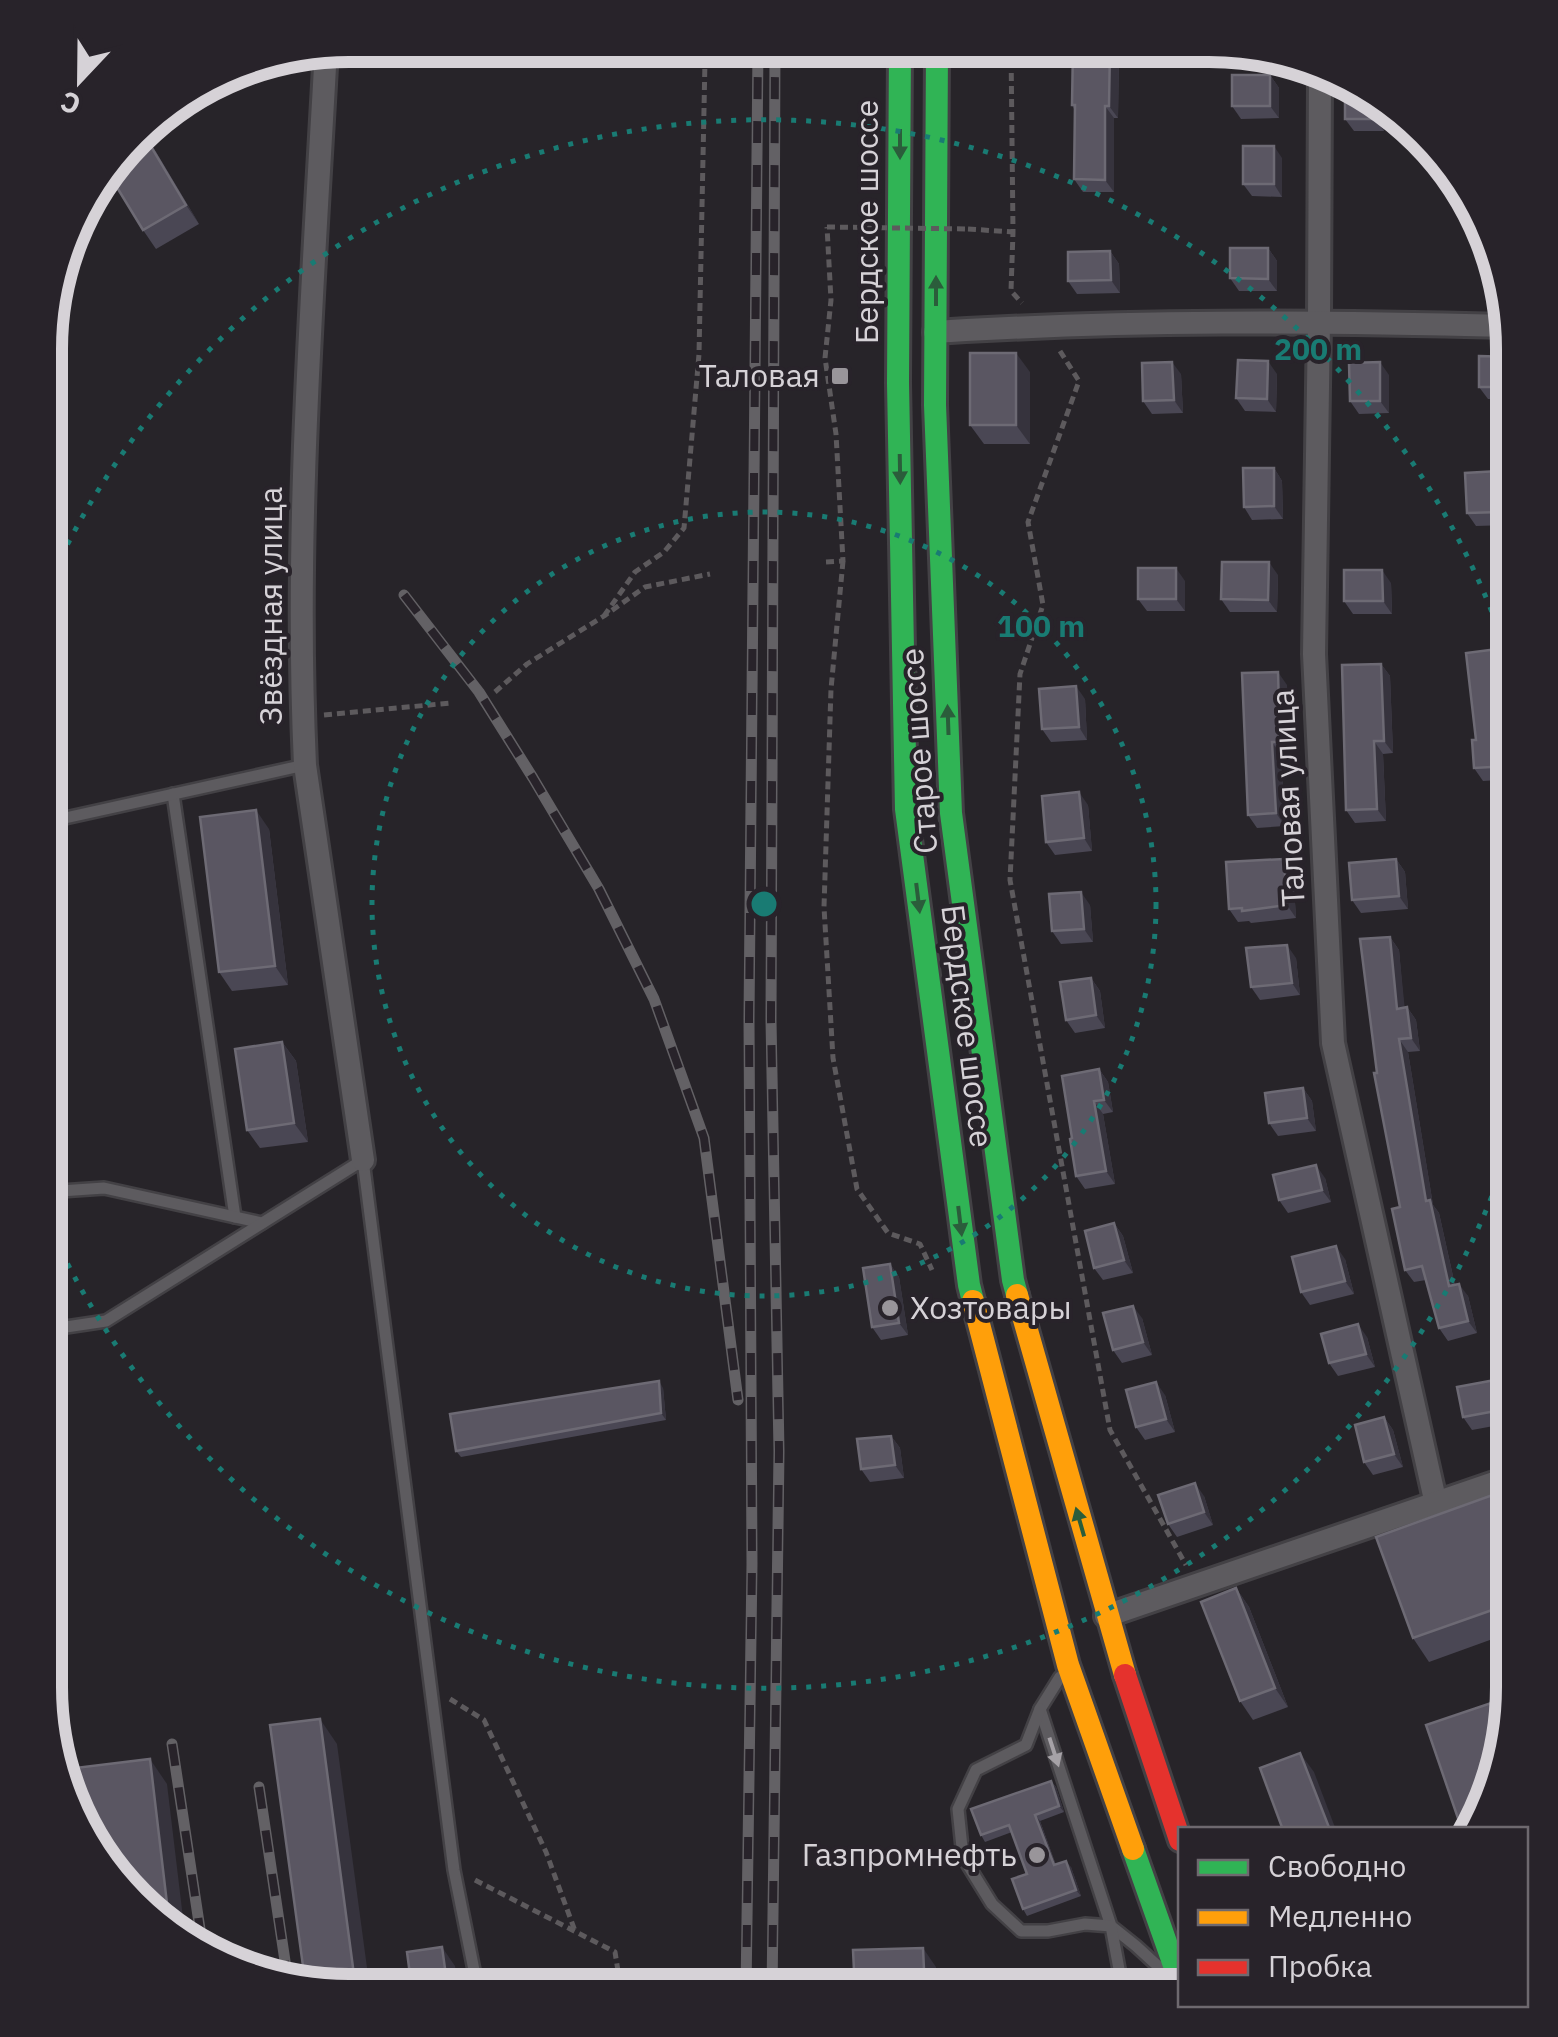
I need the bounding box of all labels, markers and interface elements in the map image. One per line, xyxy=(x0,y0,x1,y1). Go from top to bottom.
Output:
north arrow xyxy=(30,30,130,130)
text: С xyxy=(55,83,86,124)
street label: Бердское шоссе xyxy=(845,100,887,344)
one-way arrow xyxy=(892,129,908,161)
one-way arrow xyxy=(928,274,944,306)
text: 200 m xyxy=(1274,329,1362,368)
place label: Таловая xyxy=(699,354,820,396)
marker: Таловая xyxy=(829,365,851,387)
one-way arrow xyxy=(892,454,908,486)
street label: Звёздная улица xyxy=(249,487,291,725)
text: 100 m xyxy=(997,606,1085,645)
street label: Старое шоссе xyxy=(890,647,946,855)
street label: Таловая улица xyxy=(1260,688,1314,908)
one-way arrow xyxy=(939,704,955,736)
one-way arrow xyxy=(910,883,926,915)
centre of rings xyxy=(746,886,782,922)
street label: Бердское шоссе xyxy=(932,902,1004,1150)
one-way arrow xyxy=(952,1205,968,1237)
place label: Хозтовары xyxy=(910,1286,1072,1328)
marker: Хозтовары xyxy=(879,1297,901,1319)
one-way arrow xyxy=(1072,1506,1087,1537)
one-way arrow xyxy=(1047,1737,1062,1767)
legend xyxy=(1178,1827,1528,2007)
place label: Газпромнефть xyxy=(802,1833,1017,1875)
marker: Газпромнефть xyxy=(1026,1844,1048,1866)
text: Свободно xyxy=(1268,1846,1406,1885)
text: Медленно xyxy=(1268,1896,1412,1935)
text: Пробка xyxy=(1268,1946,1372,1985)

